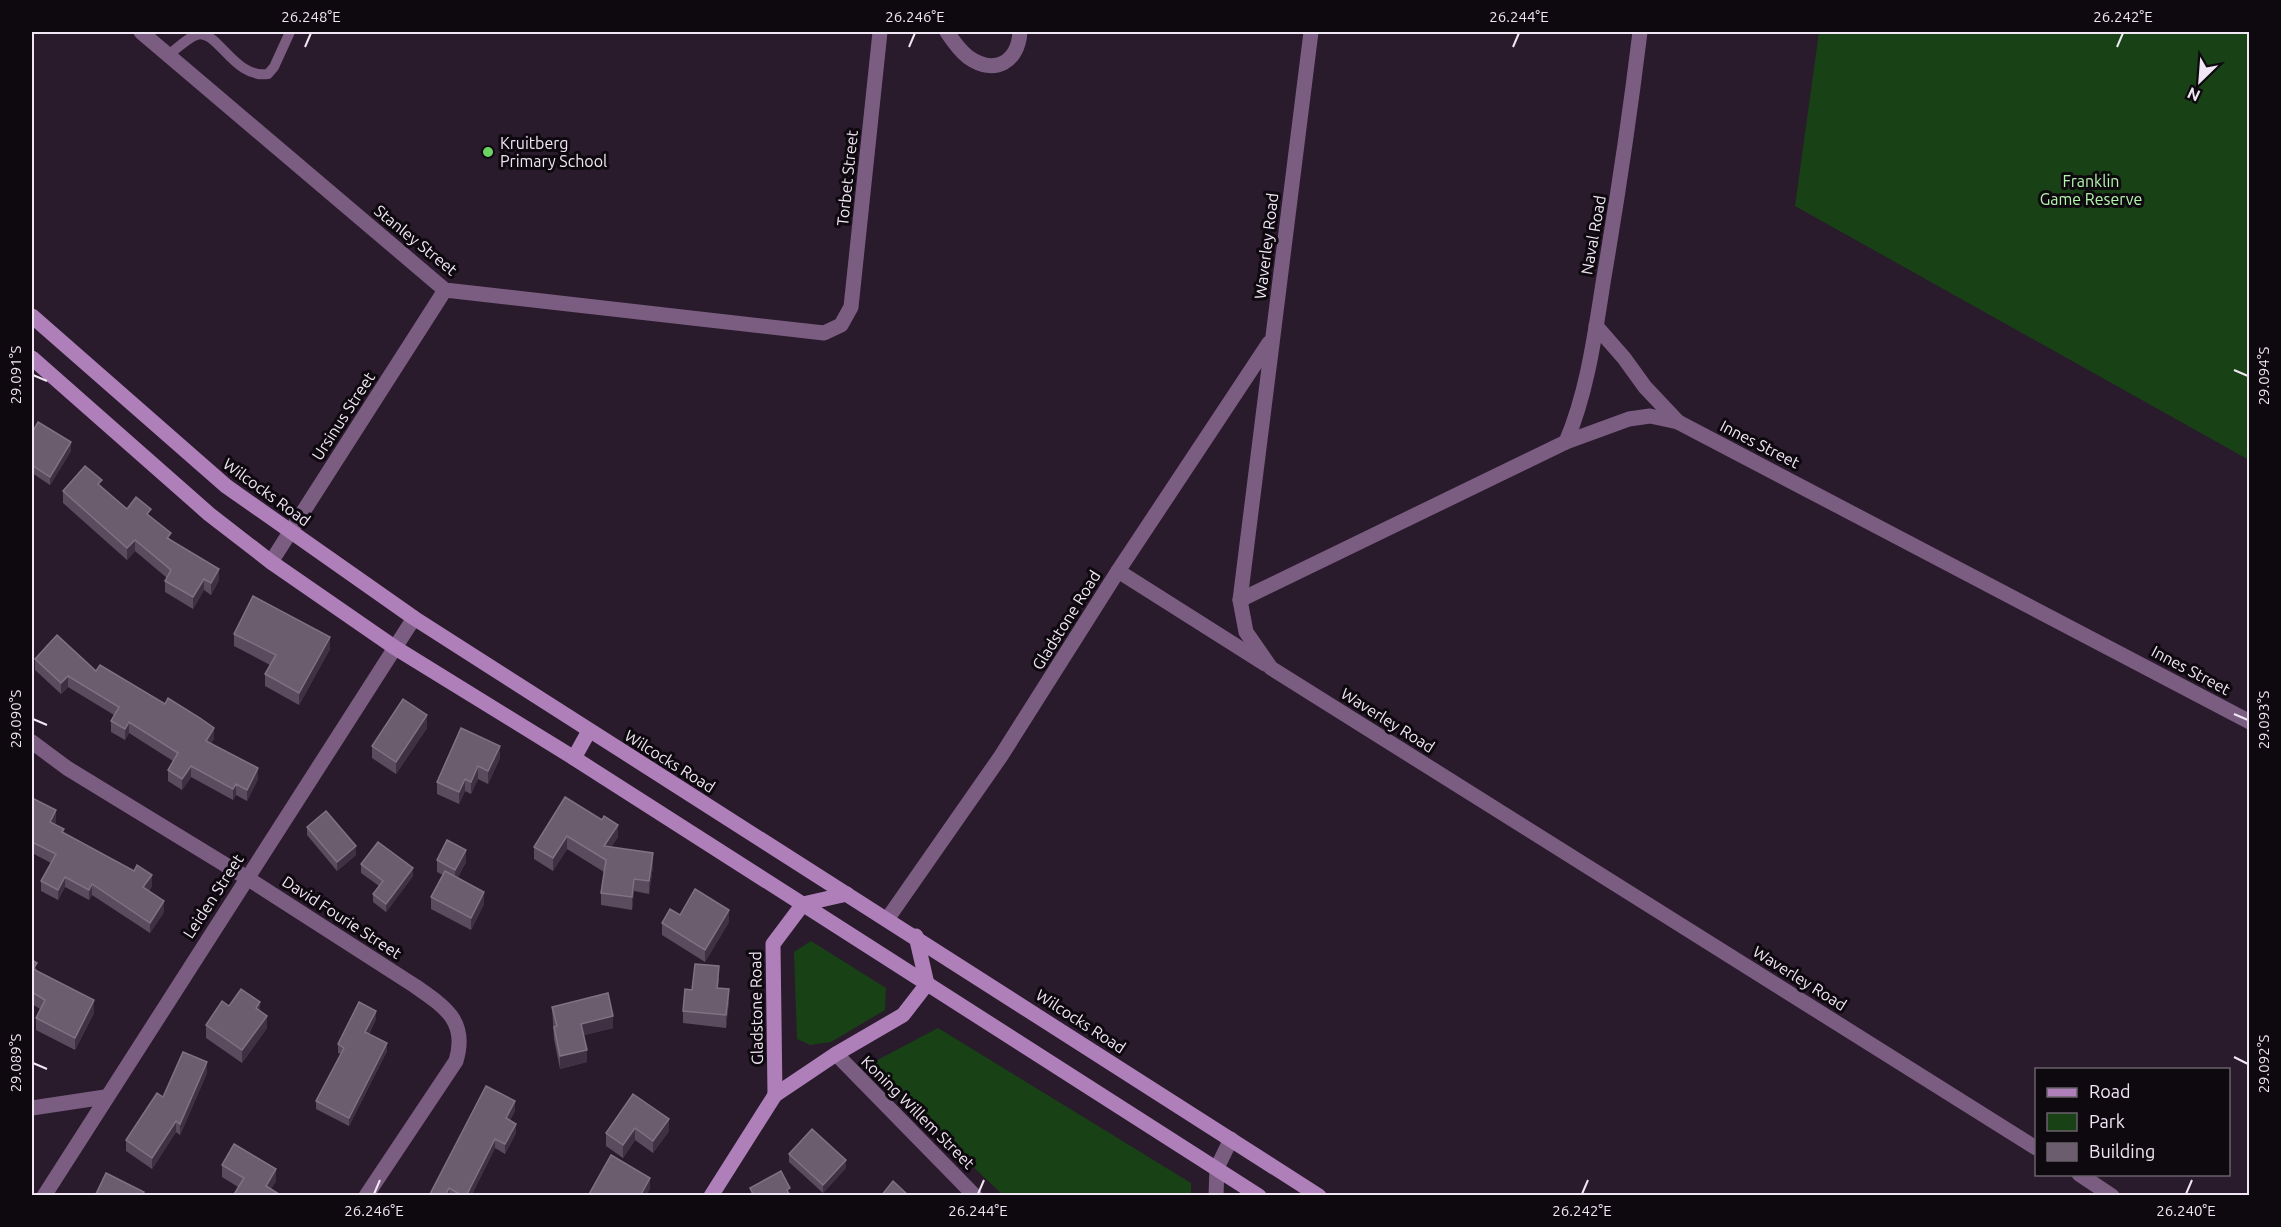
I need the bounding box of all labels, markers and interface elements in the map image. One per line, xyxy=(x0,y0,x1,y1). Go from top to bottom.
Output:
text: 26.248°E xyxy=(281,8,341,25)
text: 26.246°E xyxy=(885,8,945,25)
text: 26.244°E xyxy=(1489,8,1549,25)
text: 26.242°E xyxy=(2093,8,2153,25)
north arrow xyxy=(2170,51,2230,111)
text: N xyxy=(2184,84,2203,105)
street label: Torbet Street xyxy=(833,128,861,227)
place label: Kruitberg Primary School xyxy=(500,134,607,170)
marker: Kruitberg Primary School xyxy=(481,145,495,159)
park label: Franklin Game Reserve xyxy=(2040,172,2142,208)
street label: Waverley Road xyxy=(1251,192,1281,300)
street label: Naval Road xyxy=(1577,194,1609,276)
street label: Stanley Street xyxy=(371,201,461,279)
text: 29.091°S xyxy=(7,346,24,404)
text: 29.094°S xyxy=(2255,347,2272,405)
street label: Ursinus Street xyxy=(308,368,379,463)
street label: Innes Street xyxy=(1717,416,1803,472)
street label: Wilcocks Road xyxy=(220,454,314,530)
street label: Gladstone Road xyxy=(1028,567,1104,673)
street label: Innes Street xyxy=(2149,642,2234,699)
street label: Waverley Road xyxy=(1338,684,1438,756)
text: 29.090°S xyxy=(7,690,24,748)
text: 29.093°S xyxy=(2255,691,2272,749)
street label: Wilcocks Road xyxy=(622,726,718,796)
street label: Leiden Street xyxy=(179,850,247,941)
street label: David Fourie Street xyxy=(279,872,405,963)
street label: Waverley Road xyxy=(1750,942,1850,1014)
street label: Gladstone Road xyxy=(746,951,766,1065)
street label: Wilcocks Road xyxy=(1033,985,1129,1057)
text: 29.089°S xyxy=(7,1034,24,1092)
text: 29.092°S xyxy=(2255,1035,2272,1093)
street label: Koning Willem Street xyxy=(858,1052,979,1173)
legend xyxy=(2035,1068,2230,1176)
text: Road xyxy=(2089,1081,2131,1101)
text: Park xyxy=(2089,1111,2125,1131)
text: Building xyxy=(2089,1141,2155,1161)
text: 26.246°E xyxy=(344,1202,404,1219)
text: 26.244°E xyxy=(948,1202,1008,1219)
text: 26.242°E xyxy=(1552,1202,1612,1219)
text: 26.240°E xyxy=(2156,1202,2216,1219)

